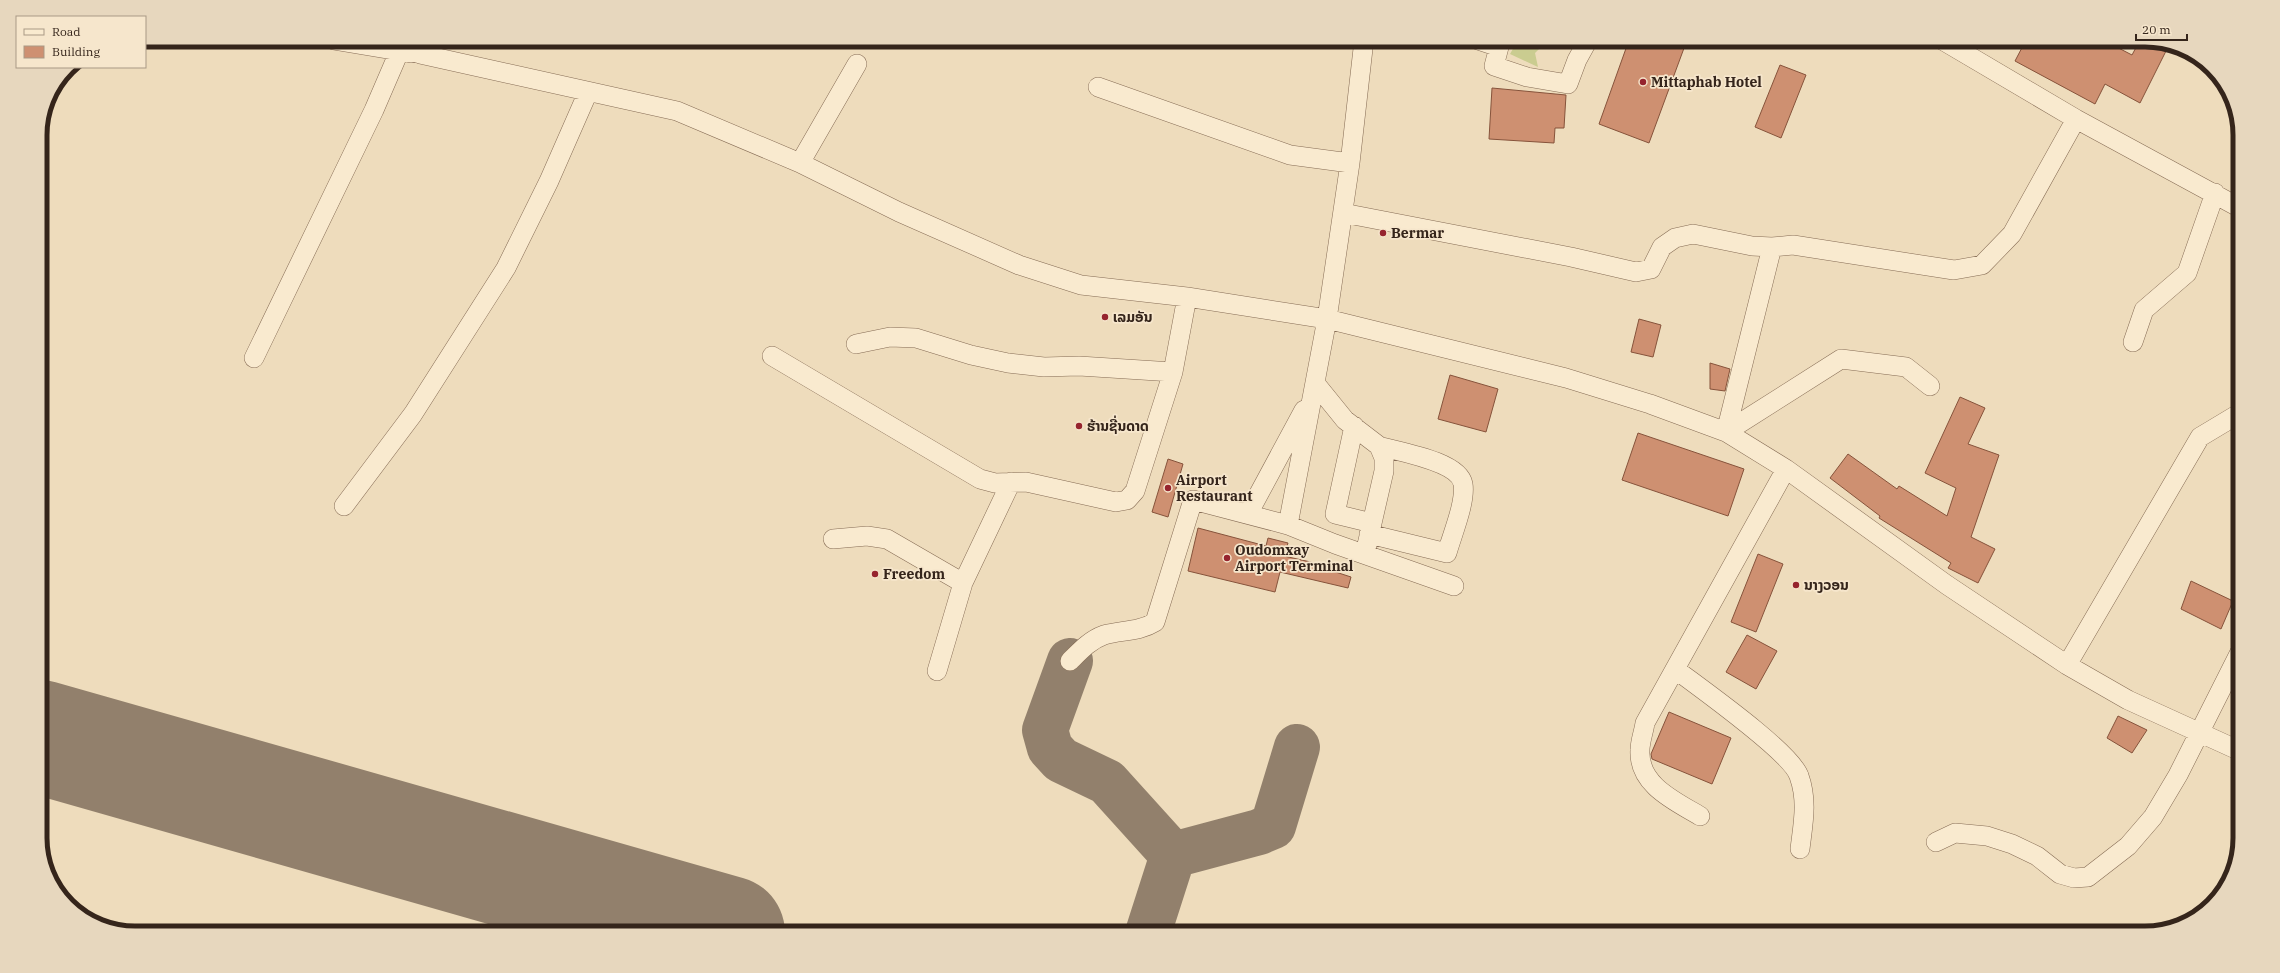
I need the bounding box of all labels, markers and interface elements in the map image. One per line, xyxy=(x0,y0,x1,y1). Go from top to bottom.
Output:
legend xyxy=(16,16,146,68)
scale bar xyxy=(2136,16,2187,42)
text: 20 m xyxy=(2142,22,2171,37)
text: Road xyxy=(52,24,81,39)
text: Building xyxy=(52,44,100,59)
place label: Mittaphab Hotel xyxy=(1651,73,1762,91)
marker: Mittaphab Hotel xyxy=(1638,77,1648,87)
place label: Bermar xyxy=(1391,224,1444,242)
marker: Bermar xyxy=(1378,228,1388,238)
place label: ເລມອັນ xyxy=(1113,308,1152,326)
marker: ເລມອັນ xyxy=(1100,312,1110,322)
place label: ຮ້ານຊີ່ນດາດ xyxy=(1087,415,1149,435)
marker: ຮ້ານຊີ່ນດາດ xyxy=(1074,421,1084,431)
place label: Airport Restaurant xyxy=(1176,471,1253,505)
marker: Airport Restaurant xyxy=(1163,483,1173,493)
place label: Oudomxay Airport Terminal xyxy=(1235,541,1354,575)
marker: Oudomxay Airport Terminal xyxy=(1222,553,1232,563)
place label: Freedom xyxy=(883,565,945,583)
marker: Freedom xyxy=(870,569,880,579)
place label: ນາງວອນ xyxy=(1804,576,1849,594)
marker: ນາງວອນ xyxy=(1791,580,1801,590)

